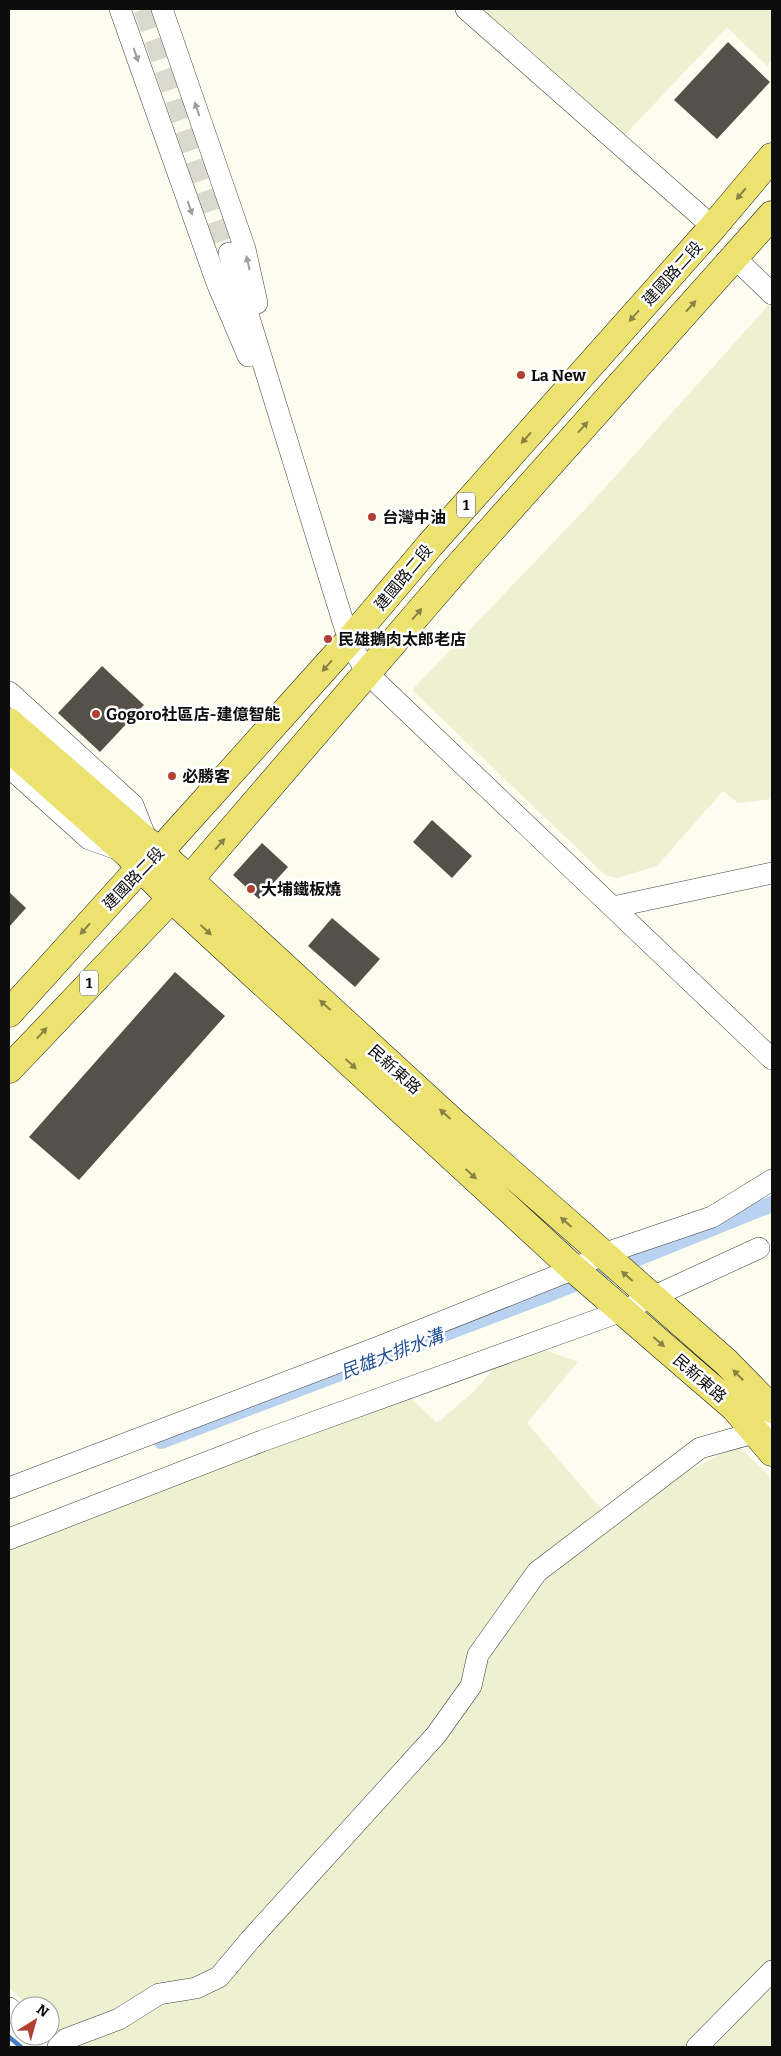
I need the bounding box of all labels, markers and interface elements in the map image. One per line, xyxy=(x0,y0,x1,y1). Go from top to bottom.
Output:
one-way arrow xyxy=(133,47,140,62)
one-way arrow xyxy=(193,101,200,116)
one-way arrow xyxy=(735,187,746,200)
one-way arrow xyxy=(187,201,195,216)
street label: 建國路二段 xyxy=(639,237,706,309)
one-way arrow xyxy=(244,255,252,270)
one-way arrow xyxy=(686,300,697,313)
one-way arrow xyxy=(628,310,639,323)
place label: La New xyxy=(531,366,586,385)
marker: La New xyxy=(515,369,527,381)
one-way arrow xyxy=(577,422,589,434)
one-way arrow xyxy=(520,431,531,444)
road number: 1 xyxy=(457,492,475,518)
place label: 台灣中油 xyxy=(382,508,446,527)
marker: 台灣中油 xyxy=(366,511,378,523)
street label: 建國路二段 xyxy=(370,541,436,614)
one-way arrow xyxy=(411,609,423,621)
place label: 民雄鵝肉太郎老店 xyxy=(338,630,466,649)
marker: 民雄鵝肉太郎老店 xyxy=(322,633,334,645)
one-way arrow xyxy=(321,659,332,672)
place label: Gogoro社區店-建億智能 xyxy=(106,705,281,724)
marker: Gogoro社區店-建億智能 xyxy=(90,708,102,720)
place label: 必勝客 xyxy=(182,767,230,786)
marker: 必勝客 xyxy=(166,770,178,782)
one-way arrow xyxy=(214,838,226,850)
street label: 建國路二段 xyxy=(99,843,168,914)
place label: 大埔鐵板燒 xyxy=(261,880,341,899)
marker: 大埔鐵板燒 xyxy=(245,883,257,895)
one-way arrow xyxy=(79,922,90,935)
one-way arrow xyxy=(200,925,212,936)
road number: 1 xyxy=(80,970,98,996)
one-way arrow xyxy=(319,999,331,1011)
one-way arrow xyxy=(36,1027,48,1039)
street label: 民新東路 xyxy=(365,1041,425,1098)
one-way arrow xyxy=(345,1058,357,1070)
one-way arrow xyxy=(439,1108,451,1120)
one-way arrow xyxy=(464,1168,476,1180)
one-way arrow xyxy=(561,1216,573,1228)
one-way arrow xyxy=(622,1270,634,1282)
water label: 民雄大排水溝 xyxy=(338,1323,449,1384)
one-way arrow xyxy=(652,1337,665,1348)
street label: 民新東路 xyxy=(669,1350,730,1407)
one-way arrow xyxy=(732,1369,744,1381)
north arrow xyxy=(10,1996,60,2046)
text: N xyxy=(33,2001,52,2021)

